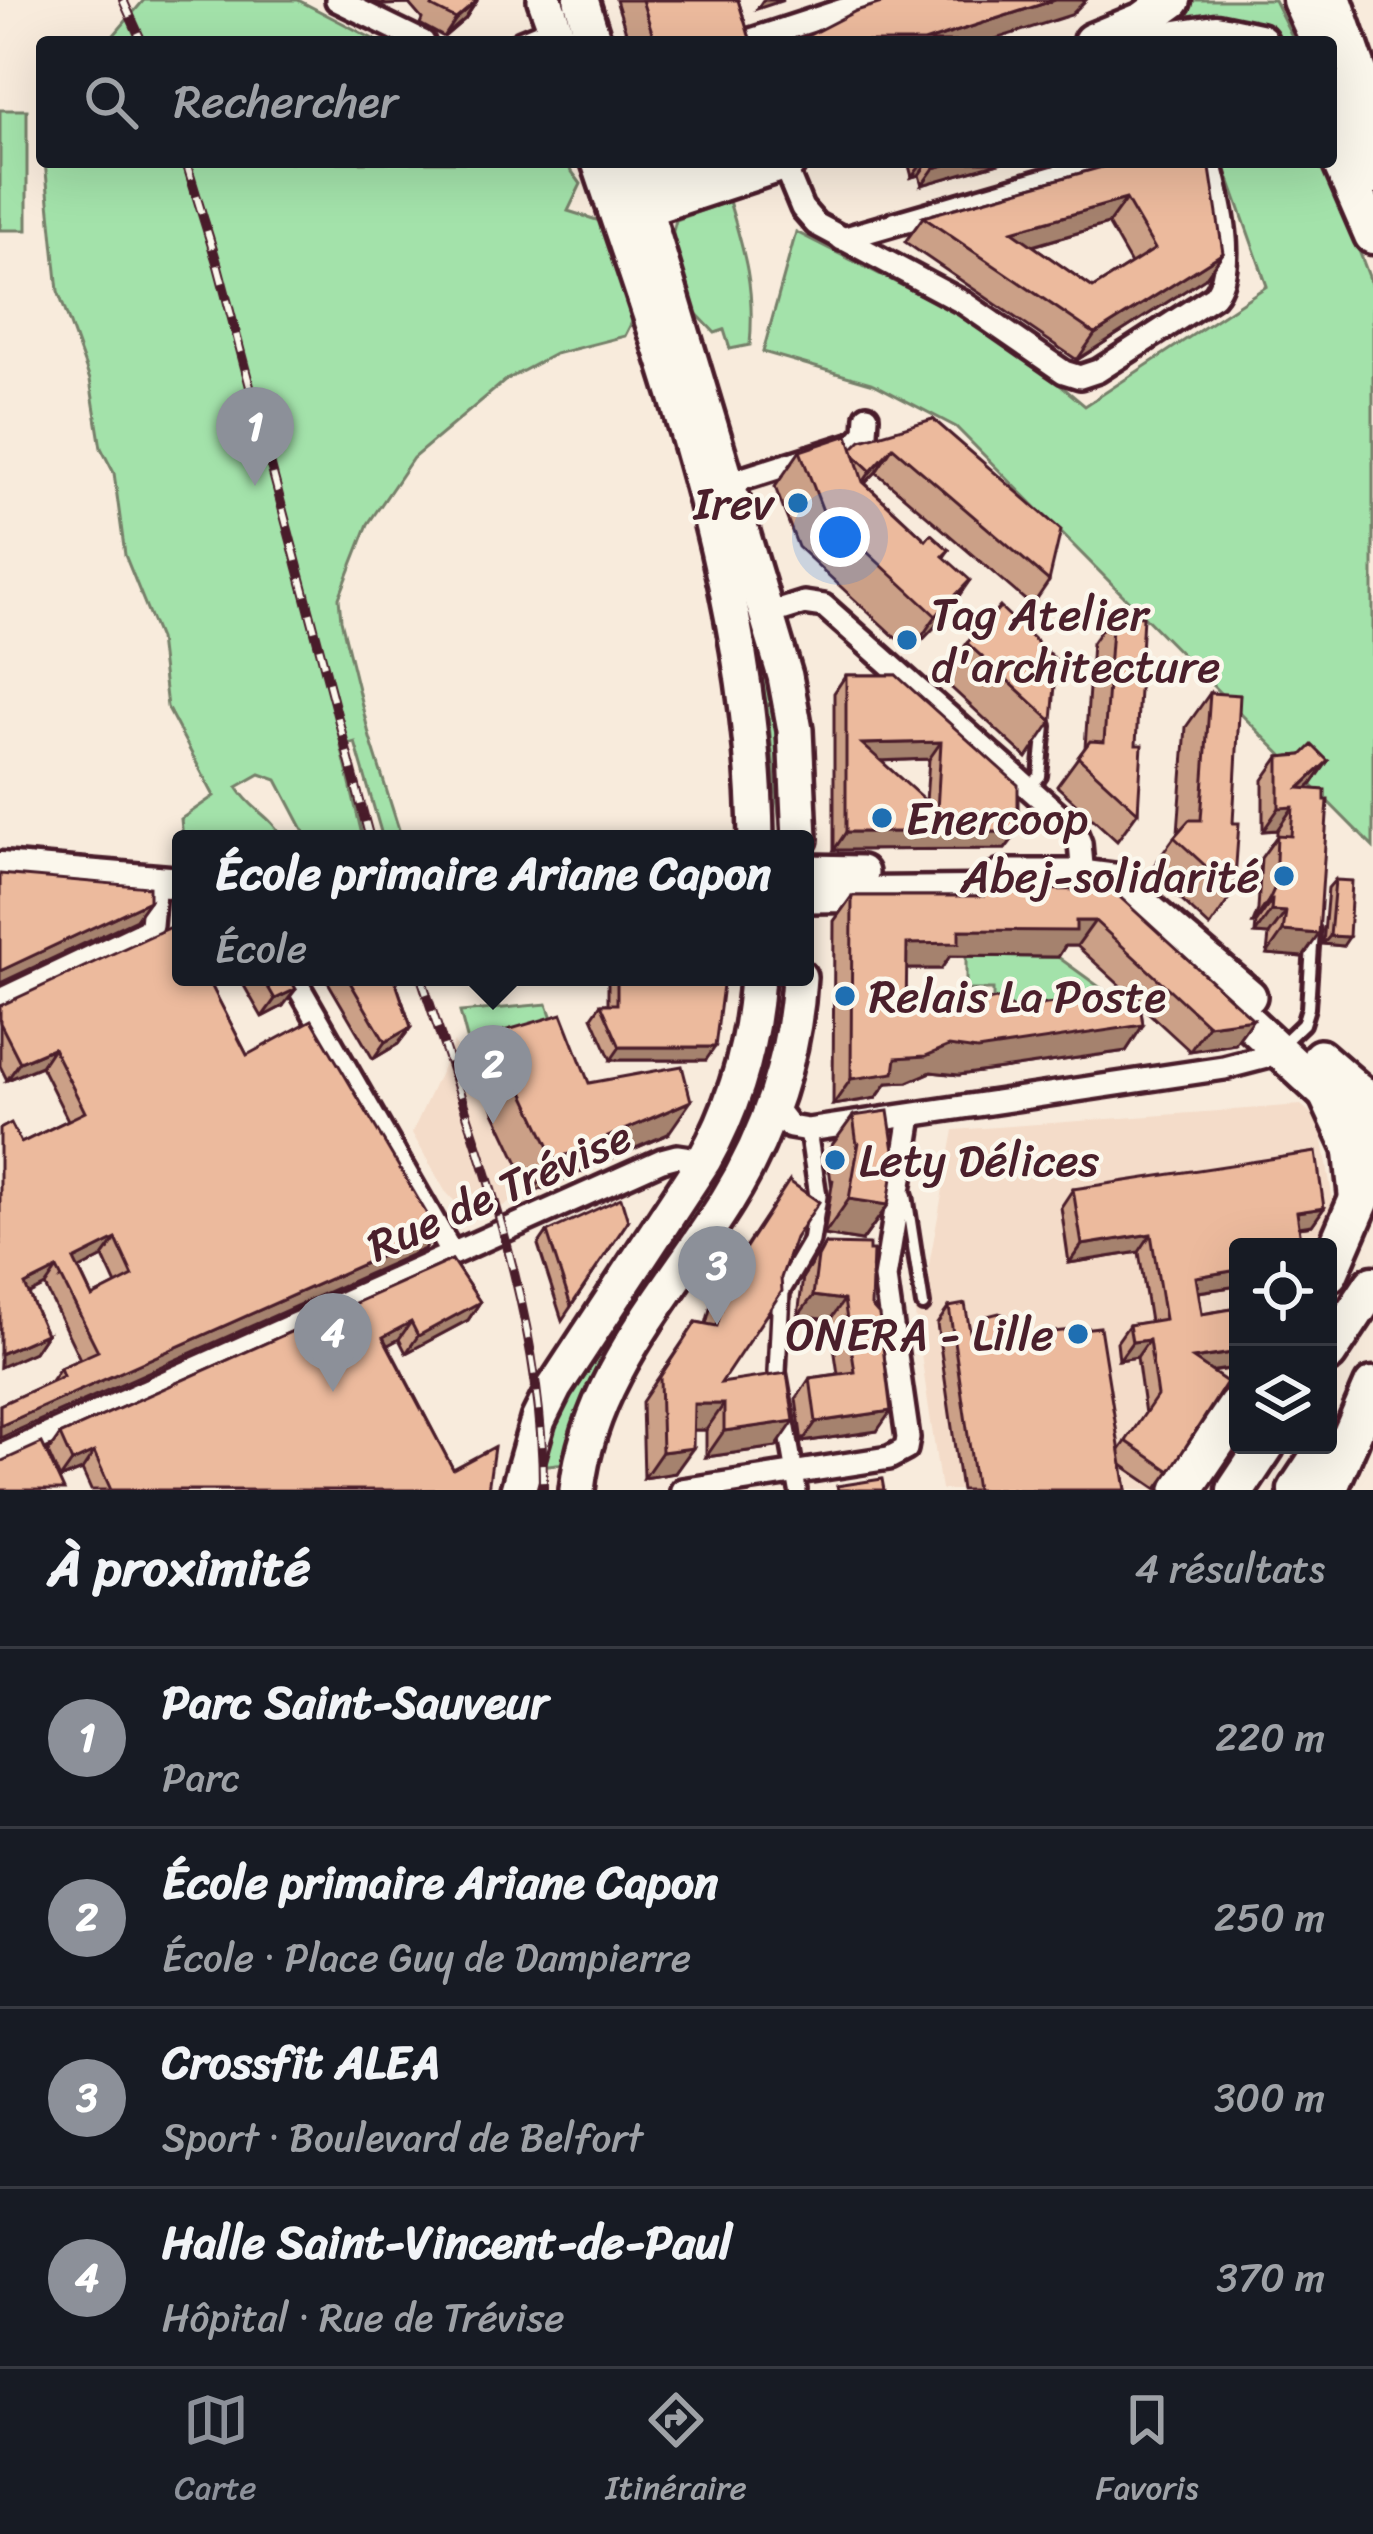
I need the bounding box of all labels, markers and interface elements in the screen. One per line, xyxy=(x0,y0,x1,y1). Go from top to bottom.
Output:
search box xyxy=(36,36,1337,168)
text: Rechercher xyxy=(174,62,398,142)
icon: search xyxy=(78,69,144,135)
pin: 1 xyxy=(216,387,294,486)
place label: Irev xyxy=(692,464,776,544)
marker: Irev xyxy=(785,490,811,516)
your location xyxy=(810,507,870,567)
place label: Tag Atelier d'architecture xyxy=(931,575,1220,707)
marker: Tag Atelier d'architecture xyxy=(894,627,920,653)
place label: Enercoop xyxy=(906,779,1088,859)
marker: Enercoop xyxy=(869,805,895,831)
popup xyxy=(172,830,814,986)
text: École primaire Ariane Capon xyxy=(215,834,771,914)
place label: Abej-solidarité xyxy=(960,837,1260,917)
marker: Abej-solidarité xyxy=(1271,863,1297,889)
text: École xyxy=(215,914,307,983)
place label: Relais La Poste xyxy=(869,957,1166,1037)
marker: Relais La Poste xyxy=(832,983,858,1009)
pin: 2 xyxy=(454,1025,532,1124)
street label: Rue de Trévise xyxy=(354,1097,645,1285)
place label: Lety Délices xyxy=(859,1121,1100,1201)
marker: Lety Délices xyxy=(822,1147,848,1173)
pin: 3 xyxy=(678,1226,756,1325)
map controls xyxy=(1229,1238,1337,1454)
button: locate xyxy=(1229,1238,1337,1346)
pin: 4 xyxy=(294,1293,372,1392)
place label: ONERA - Lille xyxy=(786,1295,1054,1375)
marker: ONERA - Lille xyxy=(1065,1321,1091,1347)
button: layers xyxy=(1229,1346,1337,1454)
text: À proximité xyxy=(48,1523,310,1613)
text: 4 résultats xyxy=(1135,1534,1325,1603)
text: Parc Saint-Sauveur xyxy=(162,1663,549,1743)
text: 1 xyxy=(79,1703,95,1772)
text: 220 m xyxy=(1215,1703,1325,1772)
text: Parc xyxy=(162,1743,241,1812)
text: École primaire Ariane Capon xyxy=(162,1843,718,1923)
text: 2 xyxy=(76,1883,98,1952)
text: 250 m xyxy=(1214,1883,1325,1952)
text: École · Place Guy de Dampierre xyxy=(162,1923,691,1992)
text: Crossfit ALEA xyxy=(162,2023,440,2103)
text: 3 xyxy=(76,2063,98,2132)
text: 300 m xyxy=(1214,2063,1325,2132)
text: Sport · Boulevard de Belfort xyxy=(162,2103,643,2172)
text: Halle Saint-Vincent-de-Paul xyxy=(162,2203,732,2283)
text: 4 xyxy=(75,2243,99,2312)
text: 370 m xyxy=(1217,2243,1325,2312)
text: Hôpital · Rue de Trévise xyxy=(162,2283,565,2352)
tab: Carte xyxy=(175,2387,257,2517)
tab: Itinéraire xyxy=(606,2387,747,2517)
tab: Favoris xyxy=(1096,2387,1198,2517)

